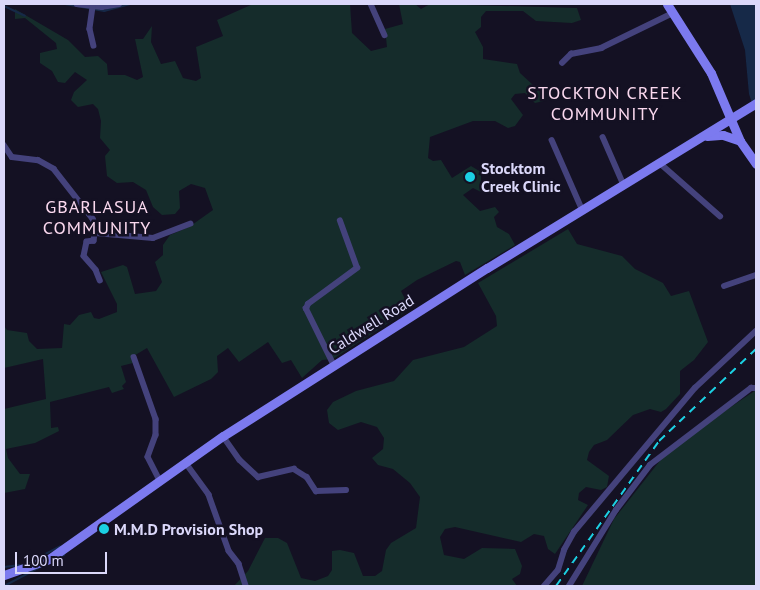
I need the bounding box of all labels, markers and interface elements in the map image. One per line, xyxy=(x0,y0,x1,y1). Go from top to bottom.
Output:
district label: STOCKTON CREEK COMMUNITY xyxy=(526,83,684,126)
place label: Stocktom Creek Clinic xyxy=(481,158,561,196)
marker: Stocktom Creek Clinic xyxy=(463,170,477,184)
district label: GBARLASUA COMMUNITY xyxy=(42,197,152,240)
street label: Caldwell Road xyxy=(325,290,417,358)
place label: M.M.D Provision Shop xyxy=(114,519,263,539)
marker: M.M.D Provision Shop xyxy=(98,523,110,535)
scale bar xyxy=(18,542,110,574)
text: 100 m xyxy=(23,551,64,570)

